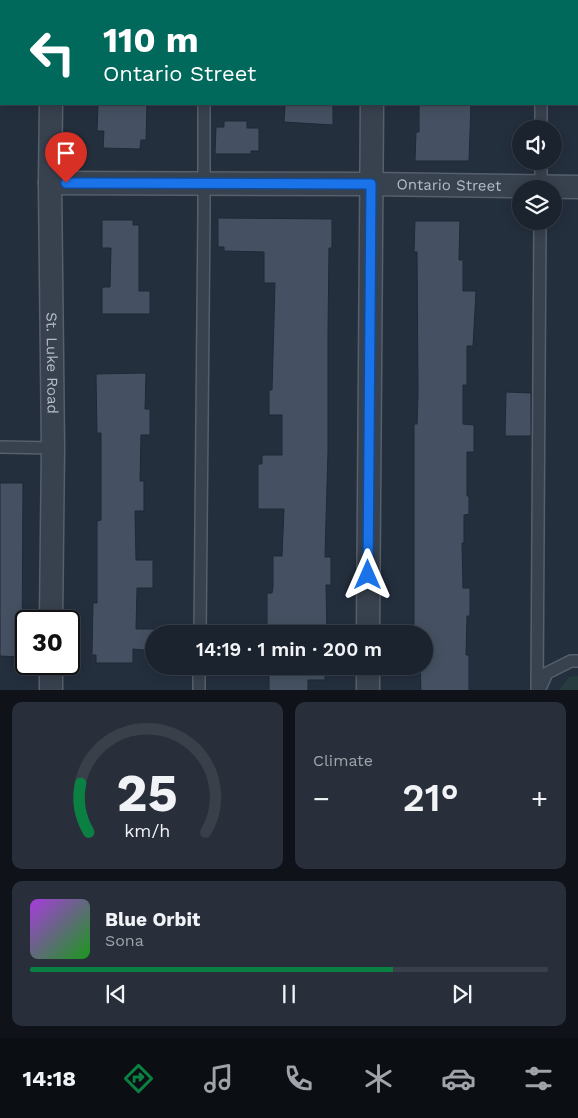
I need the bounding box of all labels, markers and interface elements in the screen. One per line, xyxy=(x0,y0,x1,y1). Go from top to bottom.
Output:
text: 110 m xyxy=(103,19,199,61)
icon: left xyxy=(20,20,85,85)
text: Ontario Street xyxy=(103,61,256,86)
map controls xyxy=(512,120,562,230)
button: sound xyxy=(512,120,562,170)
pin xyxy=(45,132,87,183)
icon: arrive xyxy=(52,139,80,167)
street label: Ontario Street xyxy=(397,175,502,195)
button: layers xyxy=(512,180,562,230)
street label: St. Luke Road xyxy=(42,312,62,414)
position arrow xyxy=(341,548,393,600)
speed limit sign: 30 xyxy=(15,610,80,675)
text: 14:19 · 1 min · 200 m xyxy=(196,638,382,661)
text: Climate xyxy=(313,751,373,770)
text: 25 xyxy=(117,763,178,824)
text: 21° xyxy=(402,776,459,820)
text: − xyxy=(313,782,330,815)
text: + xyxy=(531,782,548,815)
text: km/h xyxy=(124,820,171,841)
text: Blue Orbit xyxy=(105,908,200,931)
text: Sona xyxy=(105,931,144,950)
icon: previous xyxy=(102,980,130,1008)
icon: pause xyxy=(275,980,303,1008)
icon: next xyxy=(448,980,476,1008)
icon: directions xyxy=(121,1061,156,1096)
icon: music xyxy=(201,1061,236,1096)
icon: phone xyxy=(281,1061,316,1096)
icon: climate xyxy=(361,1061,396,1096)
icon: car xyxy=(441,1061,476,1096)
icon: filters xyxy=(521,1061,556,1096)
text: 14:18 xyxy=(22,1066,76,1091)

